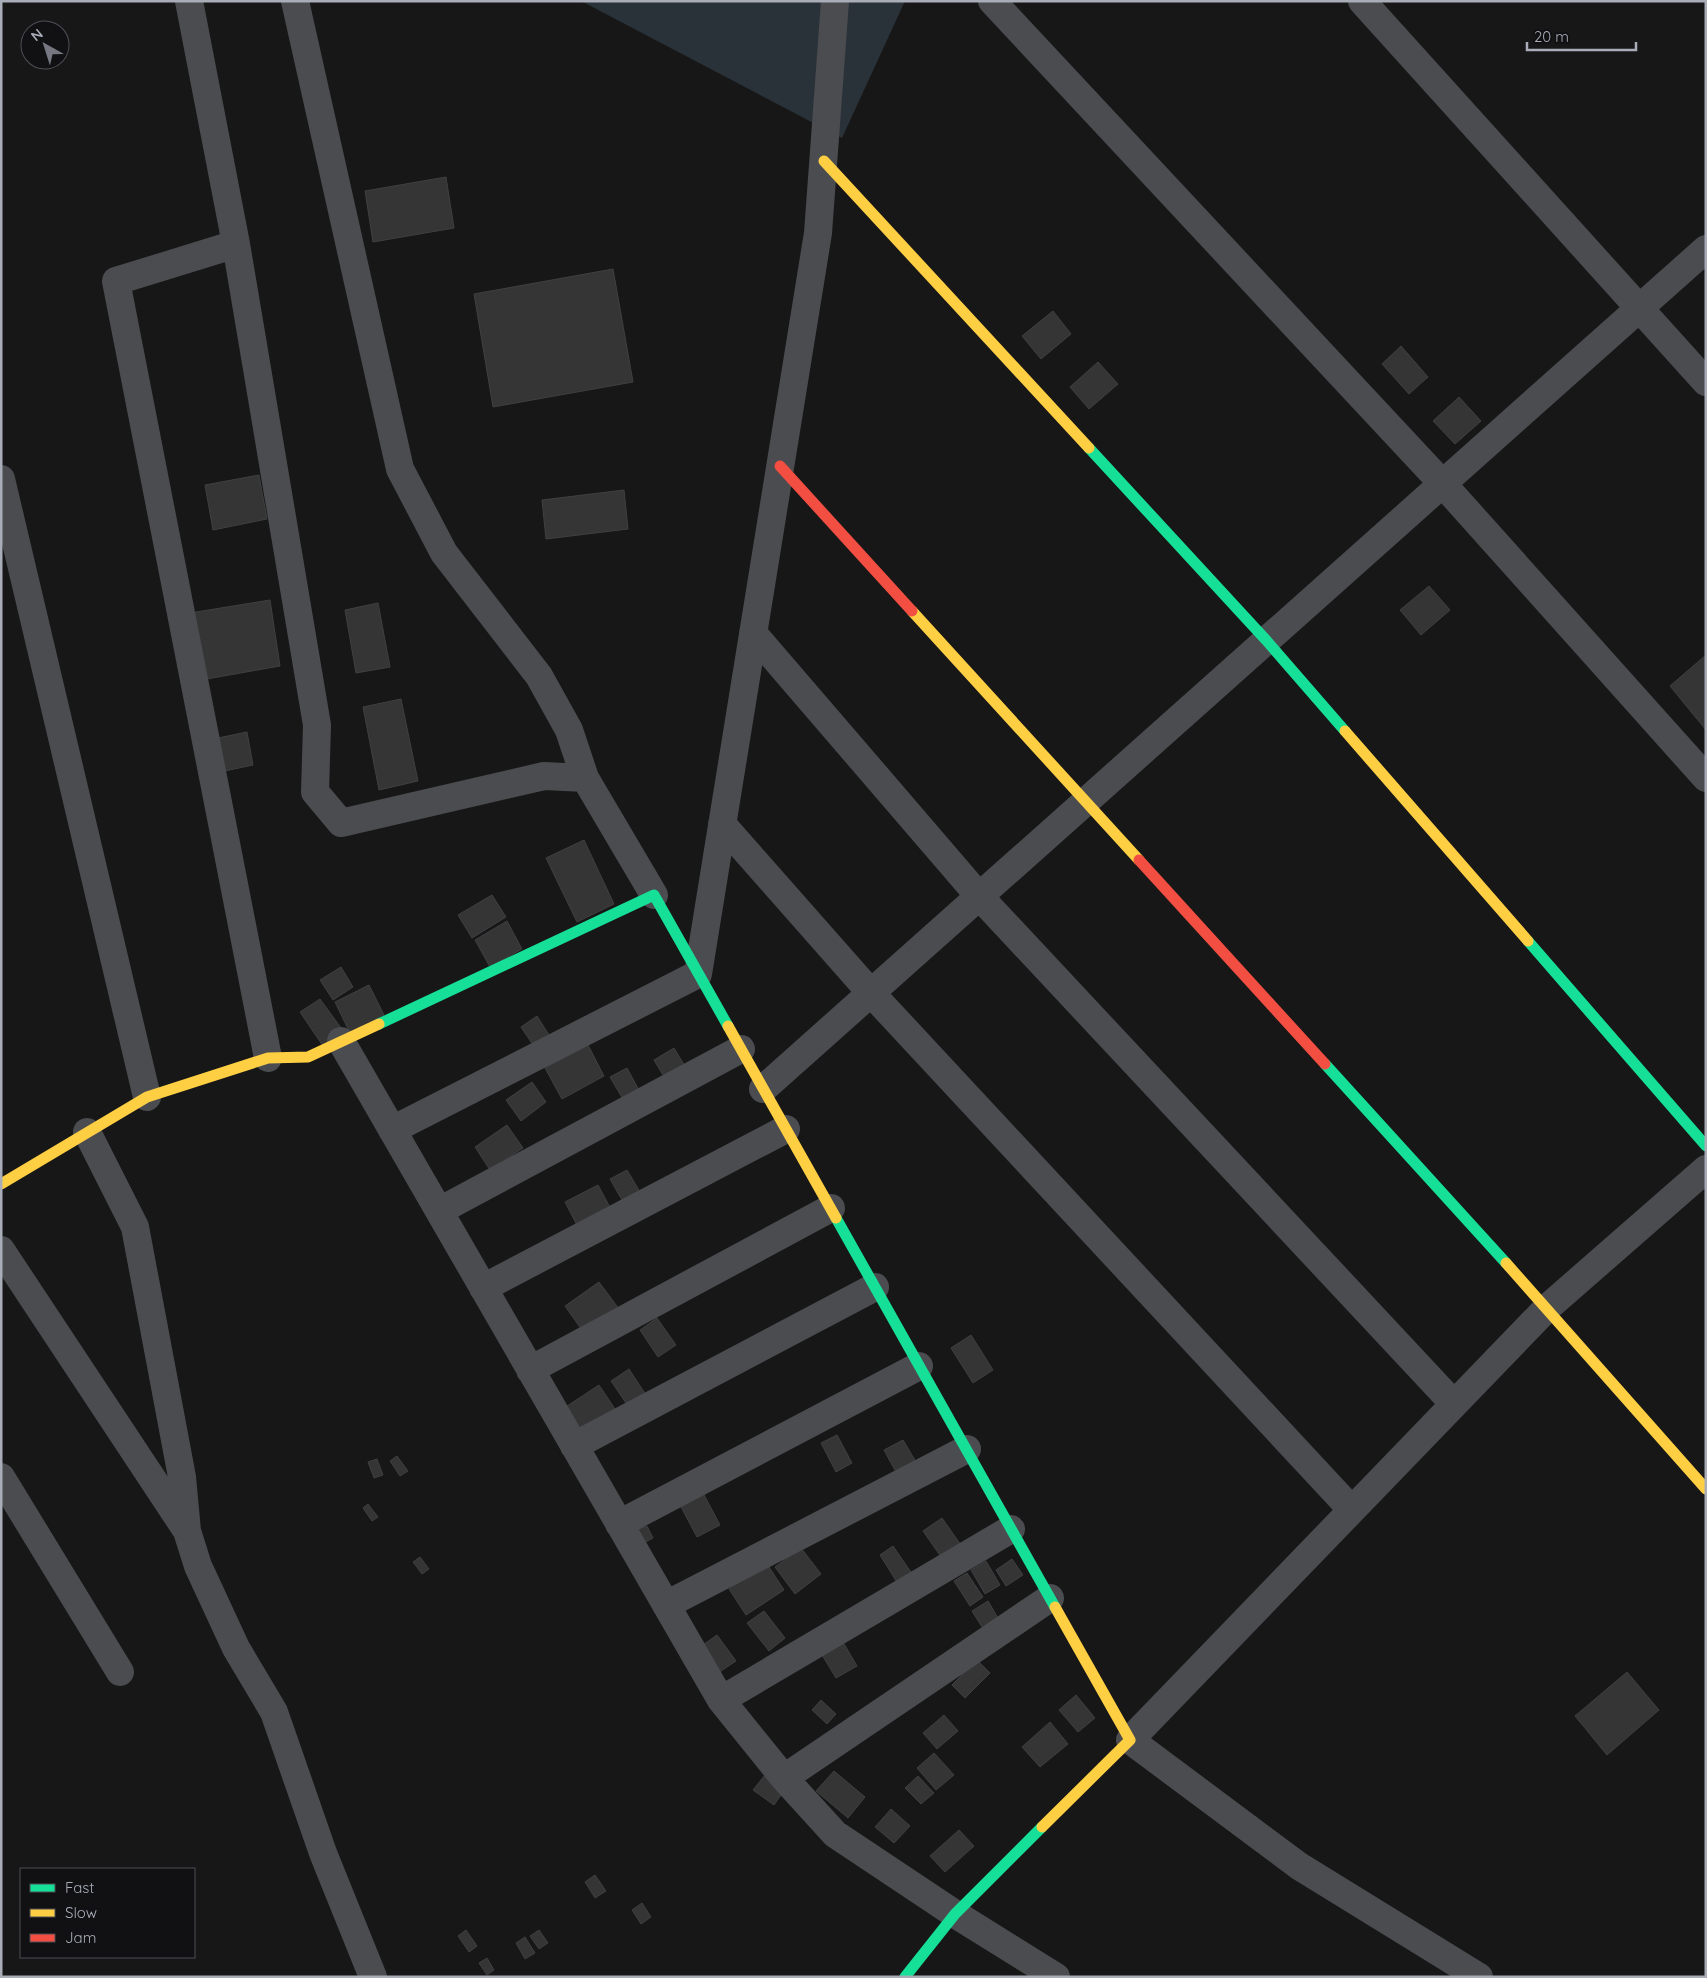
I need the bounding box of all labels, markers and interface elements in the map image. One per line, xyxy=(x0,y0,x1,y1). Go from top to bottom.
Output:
north arrow xyxy=(20,20,70,70)
scale bar xyxy=(1527,20,1636,52)
text: N xyxy=(27,25,46,45)
text: 20 m xyxy=(1534,27,1569,46)
legend xyxy=(20,1868,195,1958)
text: Fast xyxy=(65,1878,94,1897)
text: Slow xyxy=(65,1903,97,1922)
text: Jam xyxy=(65,1928,96,1947)

